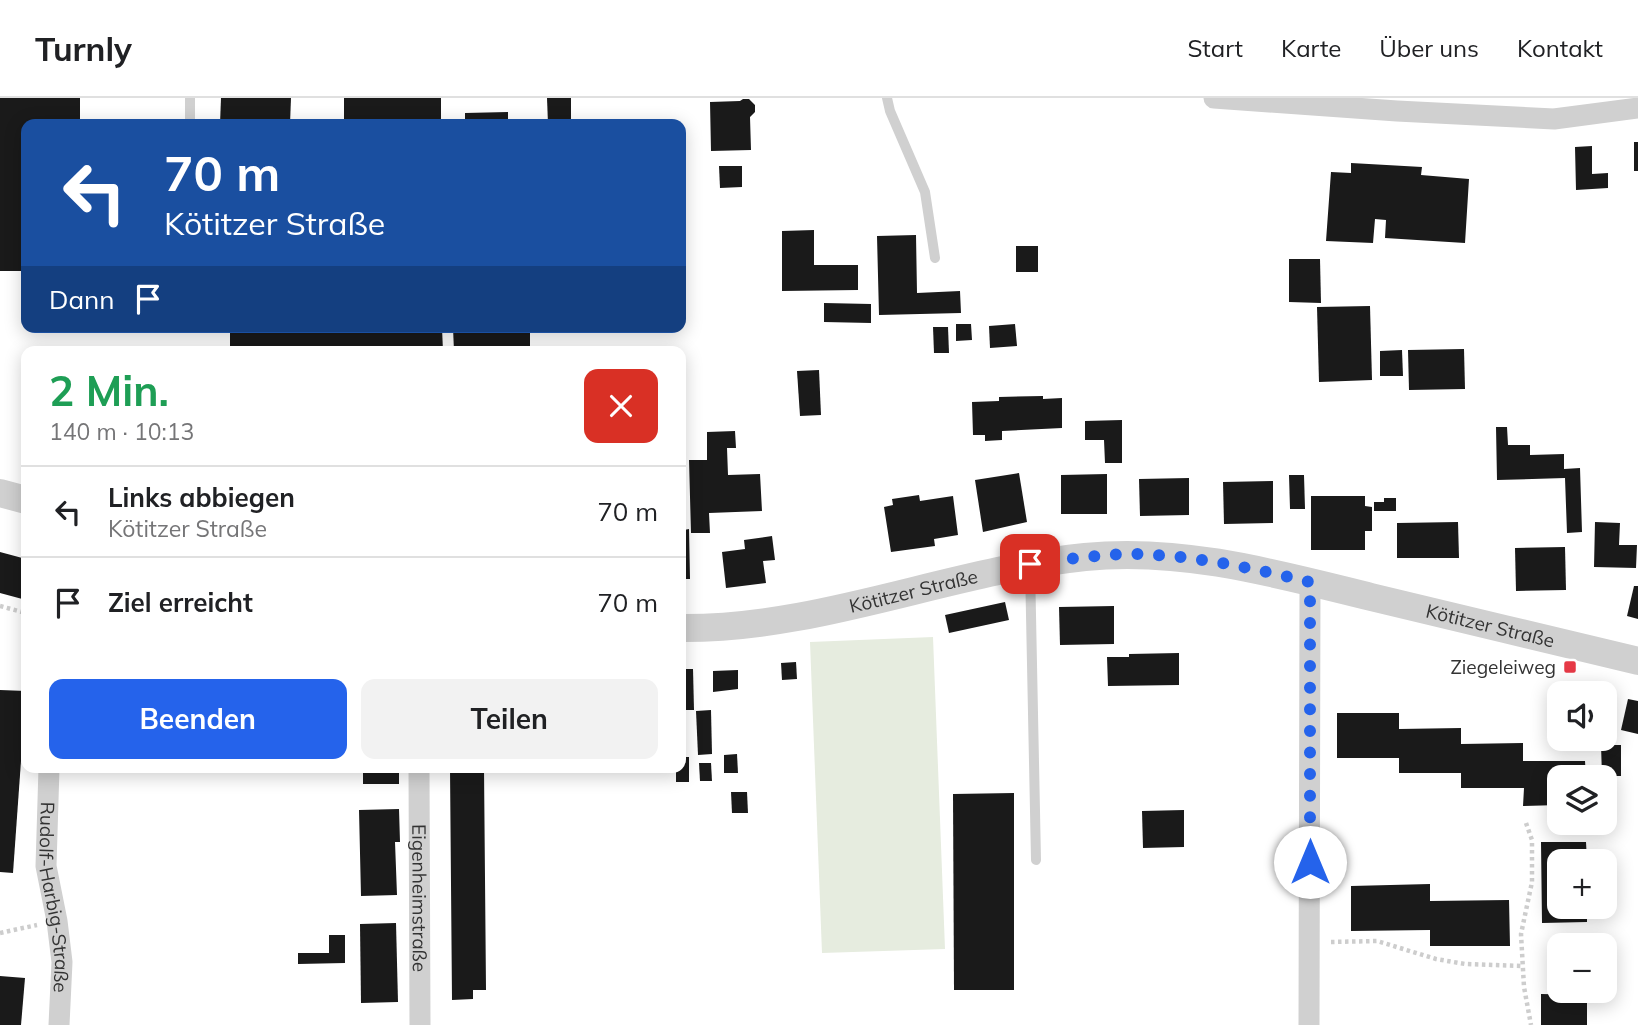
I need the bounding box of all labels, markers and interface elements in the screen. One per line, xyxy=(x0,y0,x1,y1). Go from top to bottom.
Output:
text: Turnly xyxy=(35,28,132,69)
text: Start xyxy=(1187,33,1243,63)
text: Karte xyxy=(1281,33,1341,63)
text: Über uns xyxy=(1379,33,1479,63)
text: Kontakt xyxy=(1517,33,1603,63)
text: 70 m xyxy=(164,142,280,203)
icon: left xyxy=(49,147,140,238)
text: Kötitzer Straße xyxy=(164,203,385,243)
icon: arrive xyxy=(129,280,167,318)
text: Dann xyxy=(49,283,115,316)
text: 2 Min. xyxy=(49,364,169,417)
button: close xyxy=(584,369,658,443)
text: 140 m · 10:13 xyxy=(49,417,194,446)
text: Links abbiegen xyxy=(108,481,295,514)
icon: left xyxy=(49,493,87,531)
text: 70 m xyxy=(597,495,658,528)
text: Kötitzer Straße xyxy=(108,514,267,543)
pin xyxy=(1000,534,1060,594)
icon: arrive xyxy=(1011,545,1049,583)
street label: Kötitzer Straße xyxy=(847,564,980,618)
icon: arrive xyxy=(49,584,87,622)
text: Ziel erreicht xyxy=(108,586,253,619)
text: 70 m xyxy=(597,586,658,619)
street label: Kötitzer Straße xyxy=(1424,598,1557,653)
place label: Ziegeleiweg xyxy=(1450,655,1556,679)
marker: Ziegeleiweg xyxy=(1562,659,1578,675)
button: Beenden xyxy=(49,679,347,759)
button: Teilen xyxy=(361,679,658,759)
map controls xyxy=(1547,681,1617,1003)
button: sound xyxy=(1547,681,1617,751)
button: layers xyxy=(1547,765,1617,835)
street label: Rudolf-Harbig-Straße xyxy=(34,801,74,993)
street label: Eigenheimstraße xyxy=(407,824,432,972)
position arrow xyxy=(1273,825,1347,899)
button: + xyxy=(1547,849,1617,919)
button: − xyxy=(1547,933,1617,1003)

